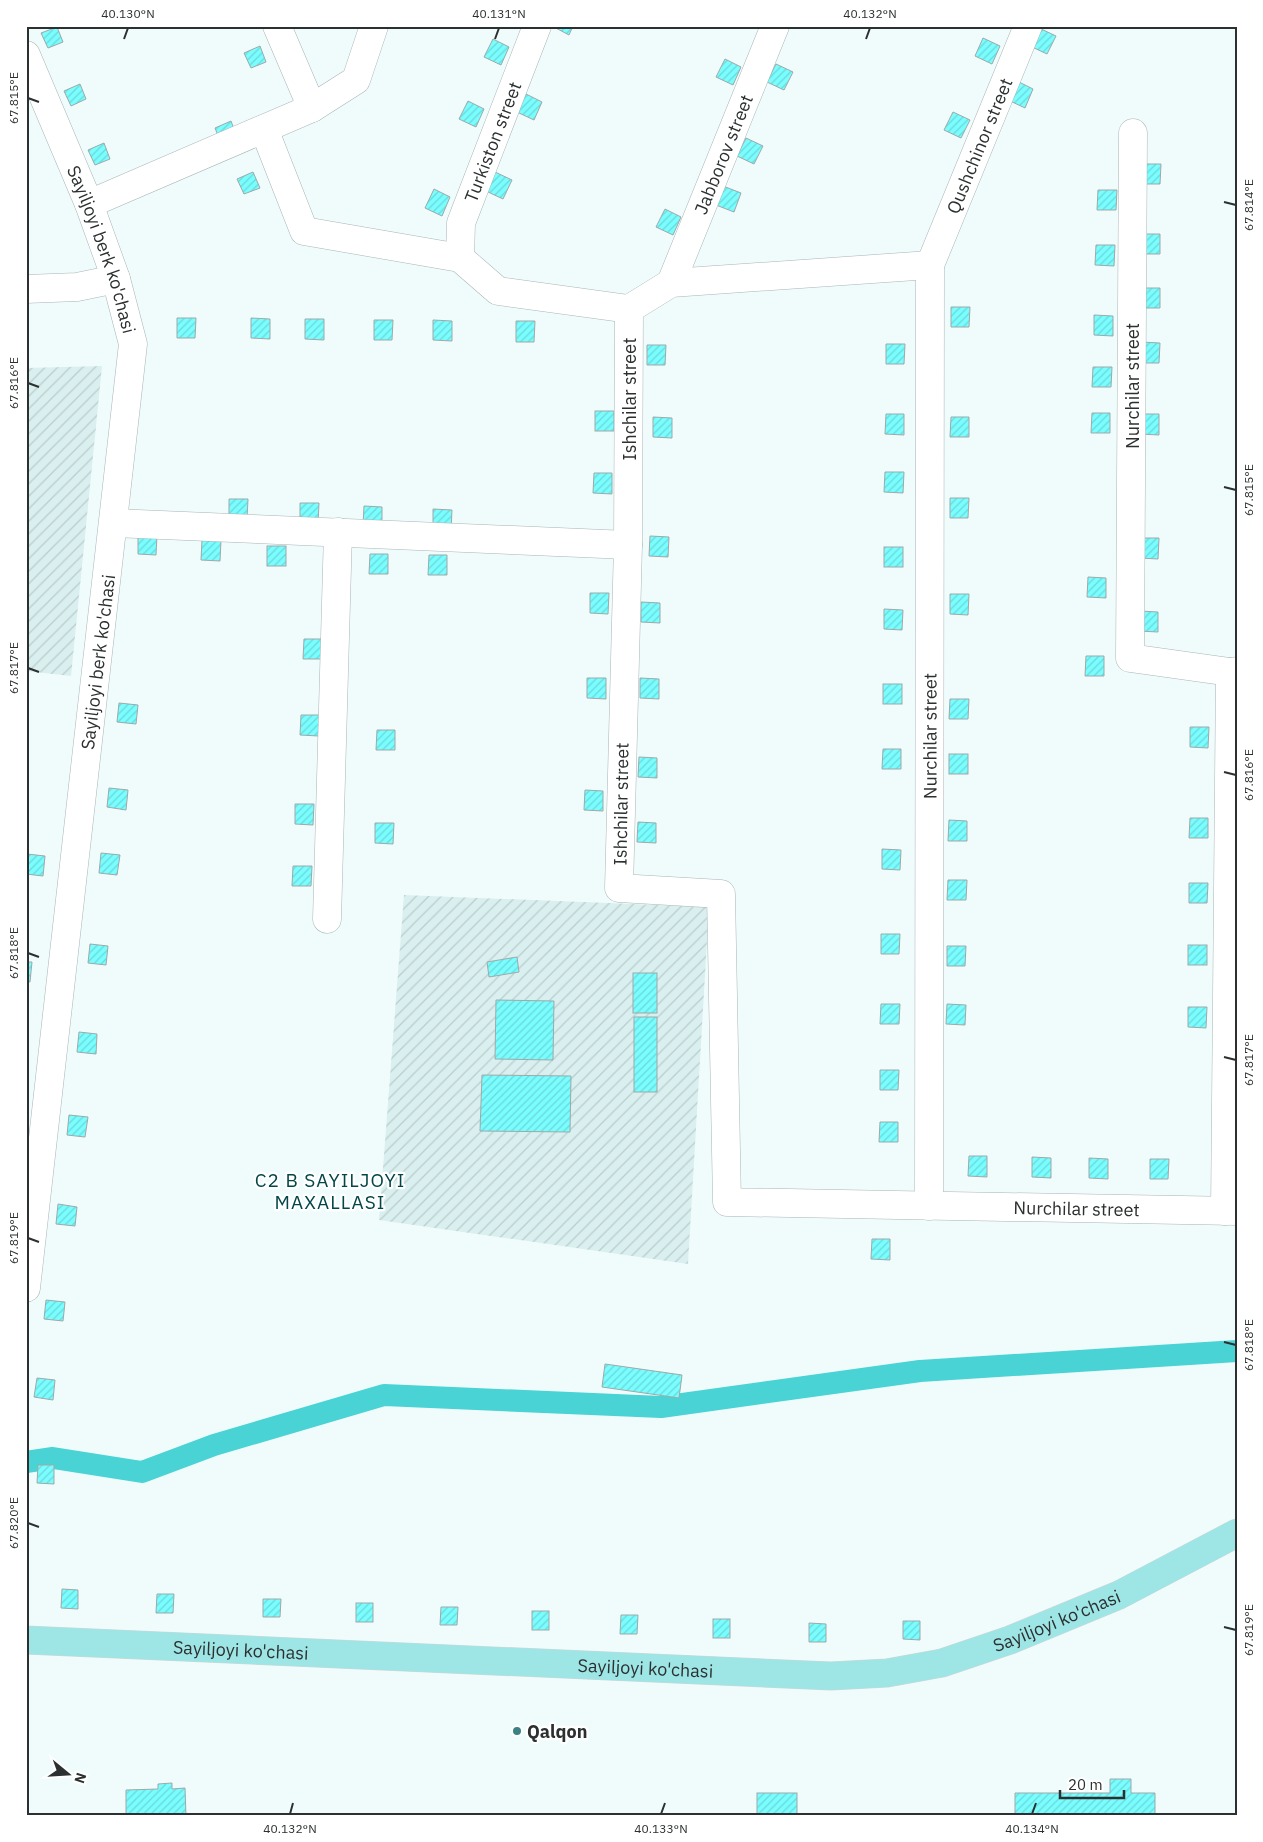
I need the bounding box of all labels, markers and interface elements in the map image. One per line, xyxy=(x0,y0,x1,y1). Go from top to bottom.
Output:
text: 40.130°N xyxy=(101,6,155,21)
text: 40.131°N xyxy=(472,6,526,21)
text: 40.132°N xyxy=(843,6,897,21)
text: 67.815°E xyxy=(6,72,21,124)
street label: Qushchinor street xyxy=(941,74,1017,217)
street label: Turkiston street xyxy=(459,78,526,205)
street label: Jabborov street xyxy=(689,91,758,217)
street label: Sayiljoyi berk ko'chasi xyxy=(62,162,141,336)
text: 67.814°E xyxy=(1241,179,1256,231)
street label: Nurchilar street xyxy=(1121,323,1144,449)
street label: Ishchilar street xyxy=(618,338,641,460)
text: 67.816°E xyxy=(6,357,21,409)
text: 67.815°E xyxy=(1241,464,1256,516)
street label: Sayiljoyi berk ko'chasi xyxy=(76,573,120,751)
text: 67.817°E xyxy=(6,642,21,694)
street label: Nurchilar street xyxy=(918,673,941,799)
street label: Ishchilar street xyxy=(608,742,634,866)
text: 67.816°E xyxy=(1241,749,1256,801)
text: 67.818°E xyxy=(6,927,21,979)
text: 67.817°E xyxy=(1241,1034,1256,1086)
district label: C2 B SAYILJOYI MAXALLASI xyxy=(255,1168,405,1214)
street label: Nurchilar street xyxy=(1013,1196,1140,1221)
text: 67.819°E xyxy=(6,1212,21,1264)
text: 67.818°E xyxy=(1241,1319,1256,1371)
text: 67.820°E xyxy=(6,1497,21,1549)
street label: Sayiljoyi ko'chasi xyxy=(990,1584,1124,1656)
text: 67.819°E xyxy=(1241,1604,1256,1656)
street label: Sayiljoyi ko'chasi xyxy=(172,1635,309,1664)
street label: Sayiljoyi ko'chasi xyxy=(577,1653,714,1682)
place label: Qalqon xyxy=(527,1720,587,1743)
marker: Qalqon xyxy=(511,1725,523,1737)
north arrow xyxy=(42,1750,92,1800)
scale bar xyxy=(1060,1767,1124,1799)
text: N xyxy=(70,1770,90,1786)
text: 20 m xyxy=(1068,1775,1103,1794)
text: 40.132°N xyxy=(263,1821,317,1836)
text: 40.133°N xyxy=(634,1821,688,1836)
text: 40.134°N xyxy=(1005,1821,1059,1836)

